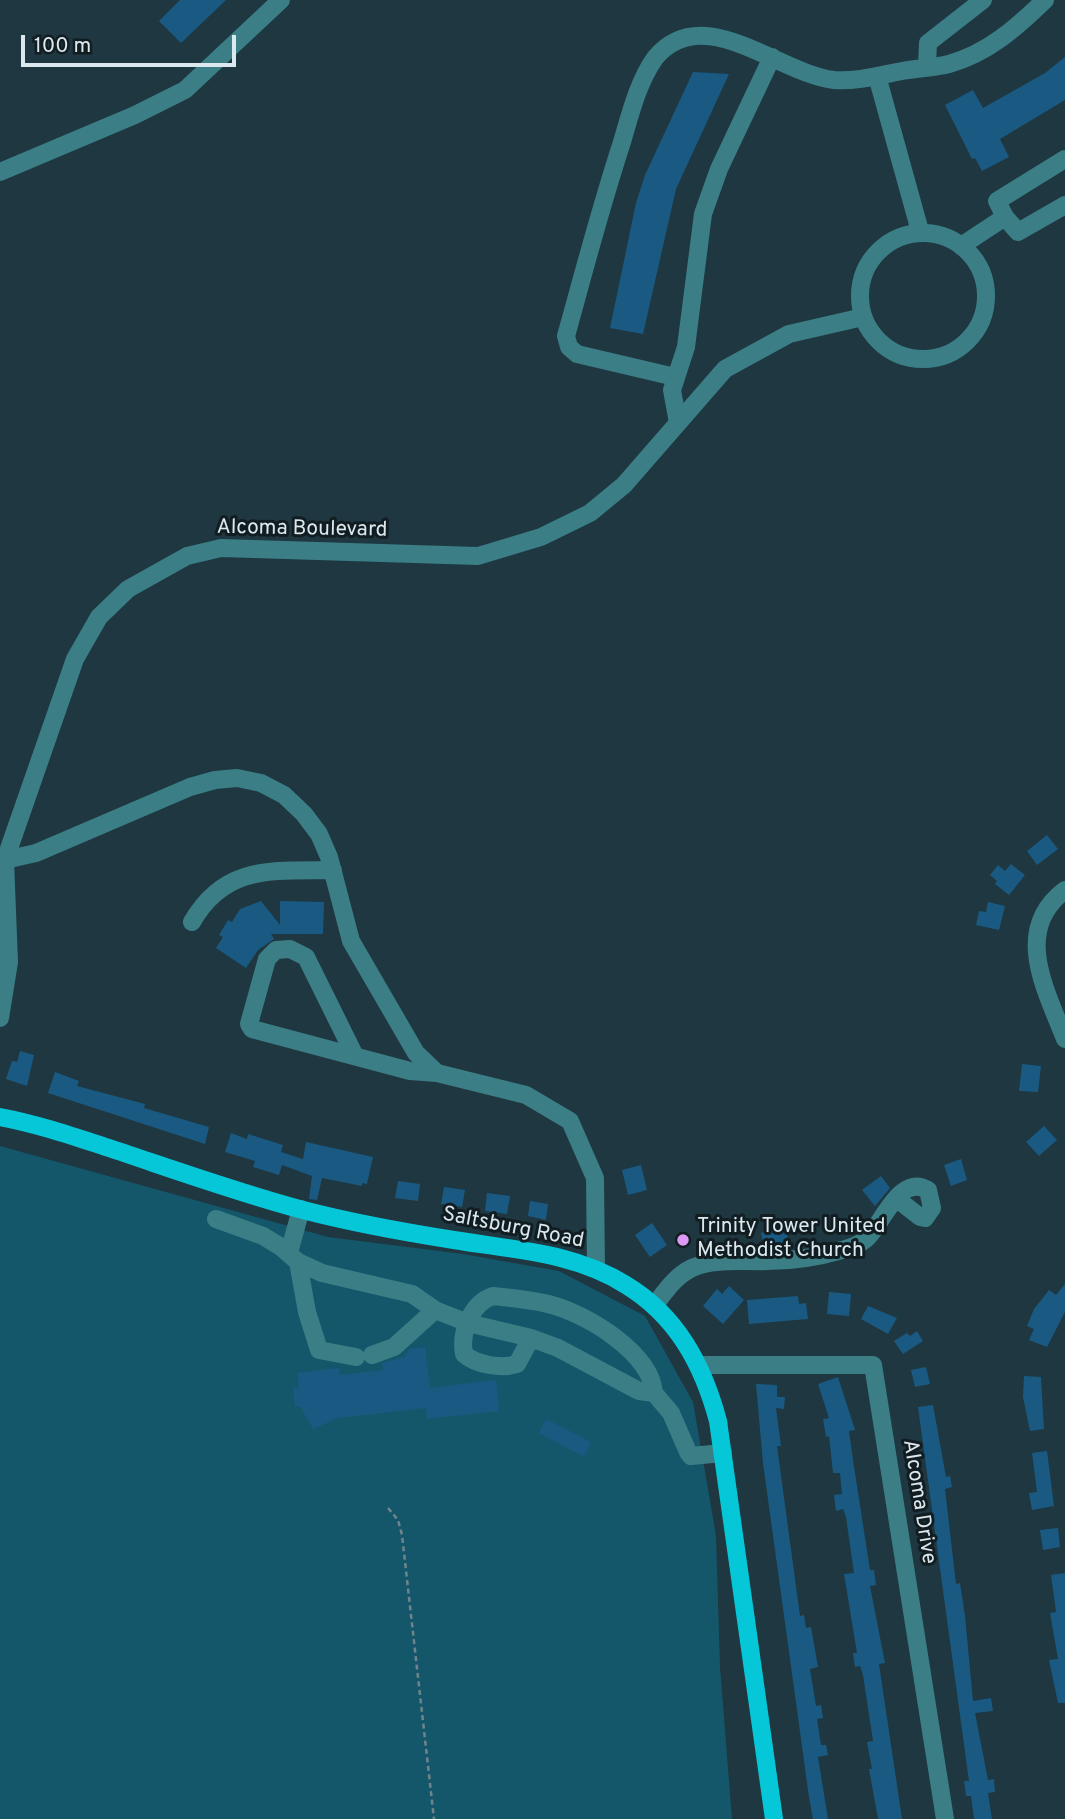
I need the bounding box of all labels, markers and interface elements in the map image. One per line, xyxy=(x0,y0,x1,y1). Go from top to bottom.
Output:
scale bar xyxy=(24,21,240,65)
text: 100 m xyxy=(34,33,91,60)
street label: Alcoma Boulevard xyxy=(216,516,388,544)
street label: Saltsburg Road xyxy=(440,1203,586,1255)
place label: Trinity Tower United Methodist Church xyxy=(697,1215,886,1265)
marker: Trinity Tower United Methodist Church xyxy=(675,1232,691,1248)
street label: Alcoma Drive xyxy=(896,1438,940,1566)

